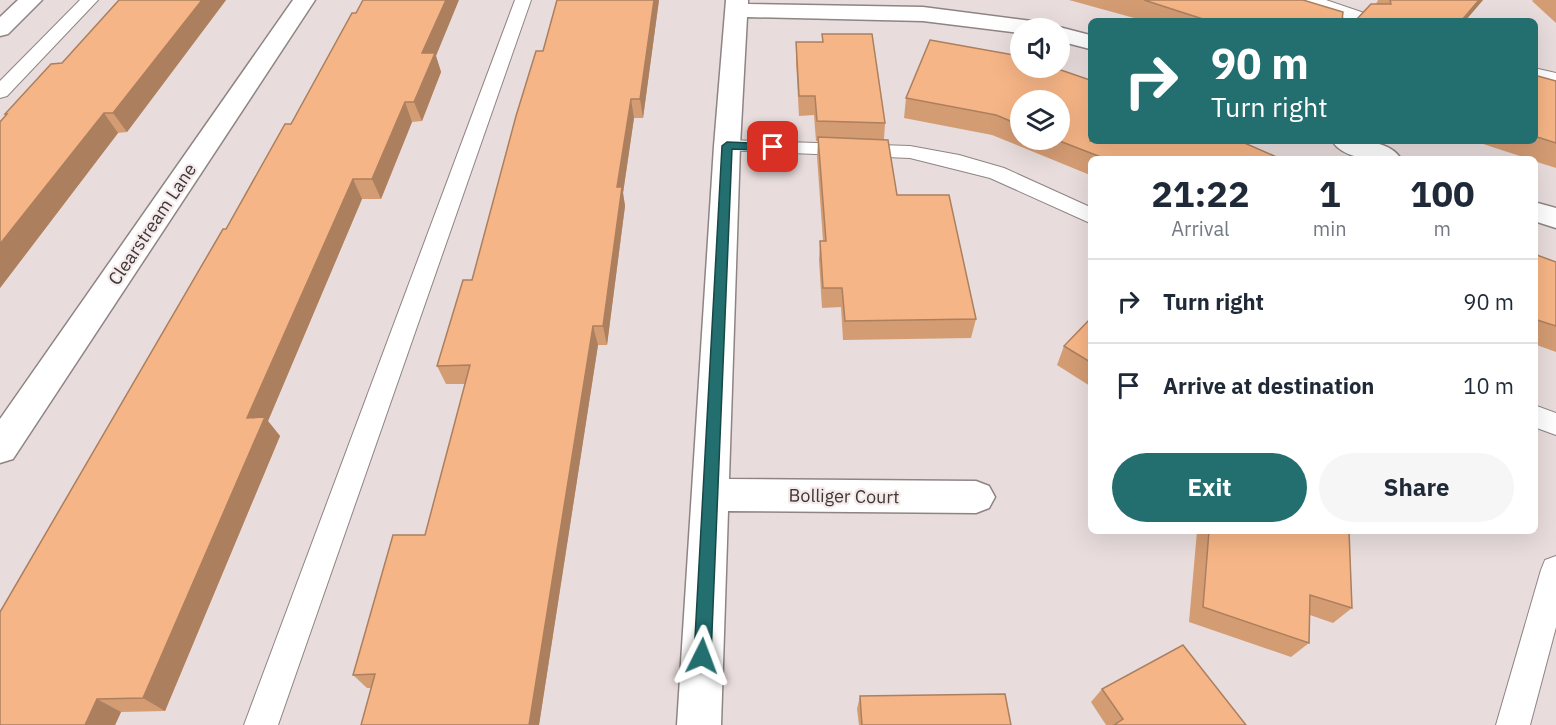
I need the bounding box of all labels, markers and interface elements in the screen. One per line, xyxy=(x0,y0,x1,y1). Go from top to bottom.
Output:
map controls xyxy=(1010,18,1070,150)
button: sound xyxy=(1010,18,1070,78)
text: 90 m xyxy=(1211,36,1309,91)
icon: right xyxy=(1112,42,1190,120)
text: Turn right xyxy=(1211,89,1328,124)
button: layers xyxy=(1010,90,1070,150)
pin xyxy=(747,121,798,172)
icon: arrive xyxy=(756,130,789,163)
street label: Clearstream Lane xyxy=(103,159,201,289)
text: 21:22 xyxy=(1151,170,1250,217)
text: 1 xyxy=(1319,170,1341,217)
text: 100 xyxy=(1410,170,1475,217)
text: Arrival xyxy=(1171,215,1230,242)
text: min xyxy=(1313,215,1347,242)
text: m xyxy=(1434,215,1451,242)
icon: right xyxy=(1112,285,1145,318)
text: Turn right xyxy=(1163,287,1264,316)
text: 90 m xyxy=(1463,287,1514,316)
icon: arrive xyxy=(1112,369,1145,402)
text: Arrive at destination xyxy=(1163,371,1374,400)
text: 10 m xyxy=(1463,371,1514,400)
button: Exit xyxy=(1112,453,1307,522)
button: Share xyxy=(1319,453,1514,522)
street label: Bolliger Court xyxy=(788,484,900,508)
position arrow xyxy=(670,624,734,688)

